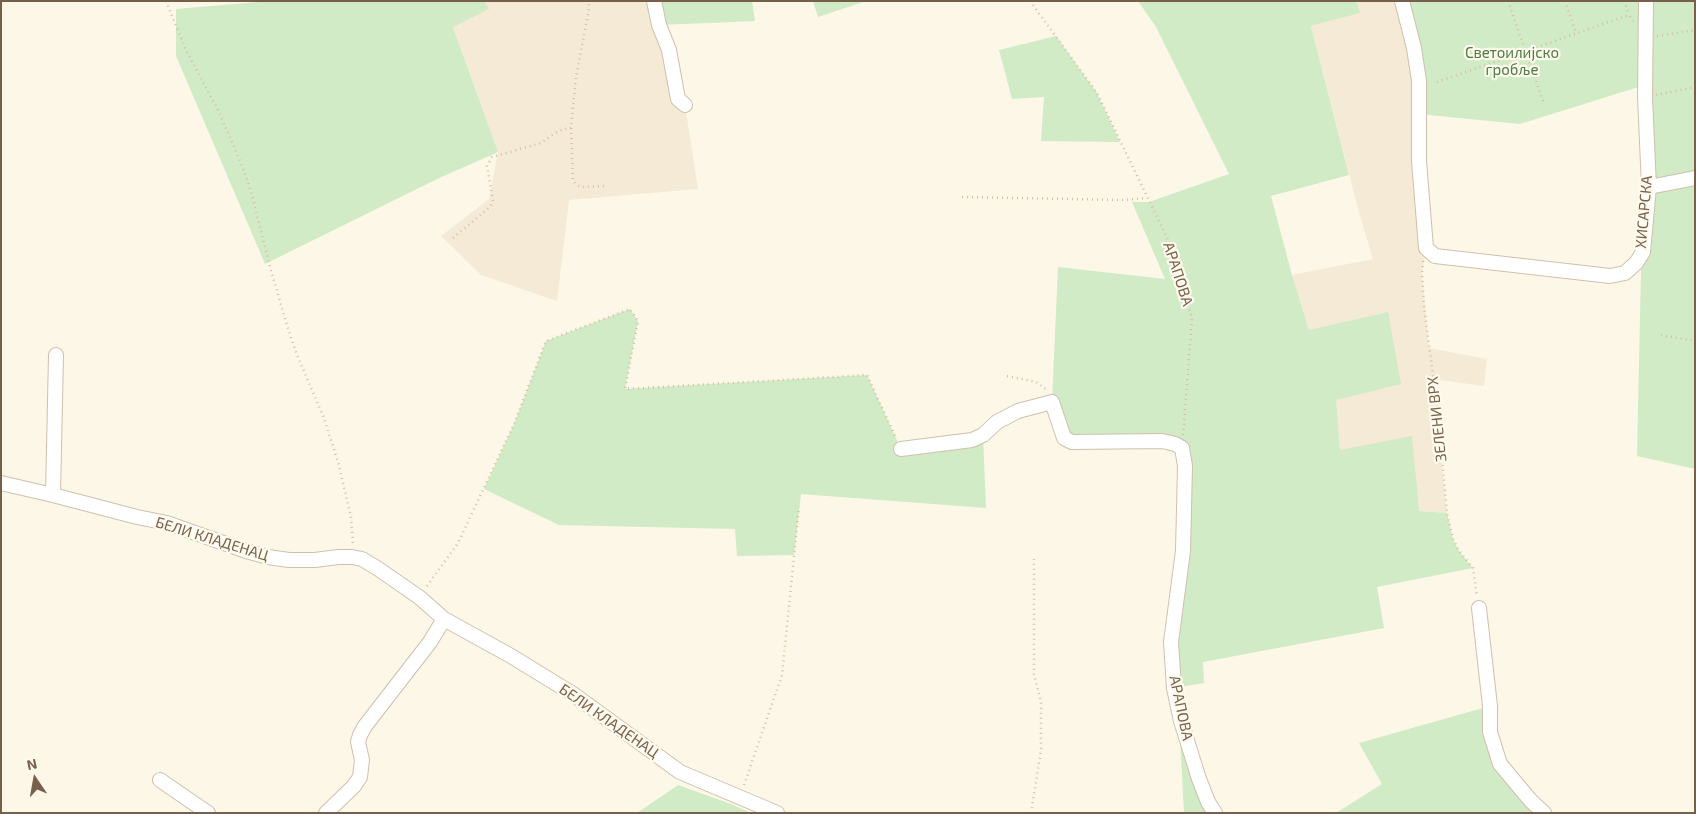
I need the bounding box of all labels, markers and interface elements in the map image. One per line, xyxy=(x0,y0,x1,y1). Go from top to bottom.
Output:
park label: Светоилијско гробље xyxy=(1465,44,1559,79)
street label: ХИСАРСКА xyxy=(1632,175,1656,249)
street label: АРАПОВА xyxy=(1159,240,1197,308)
street label: ЗЕЛЕНИ ВРХ xyxy=(1424,375,1450,463)
street label: БЕЛИ КЛАДЕНАЦ xyxy=(153,513,271,565)
street label: АРАПОВА xyxy=(1165,674,1197,742)
street label: БЕЛИ КЛАДЕНАЦ xyxy=(556,680,662,762)
north arrow xyxy=(10,754,60,804)
text: N xyxy=(25,754,38,773)

